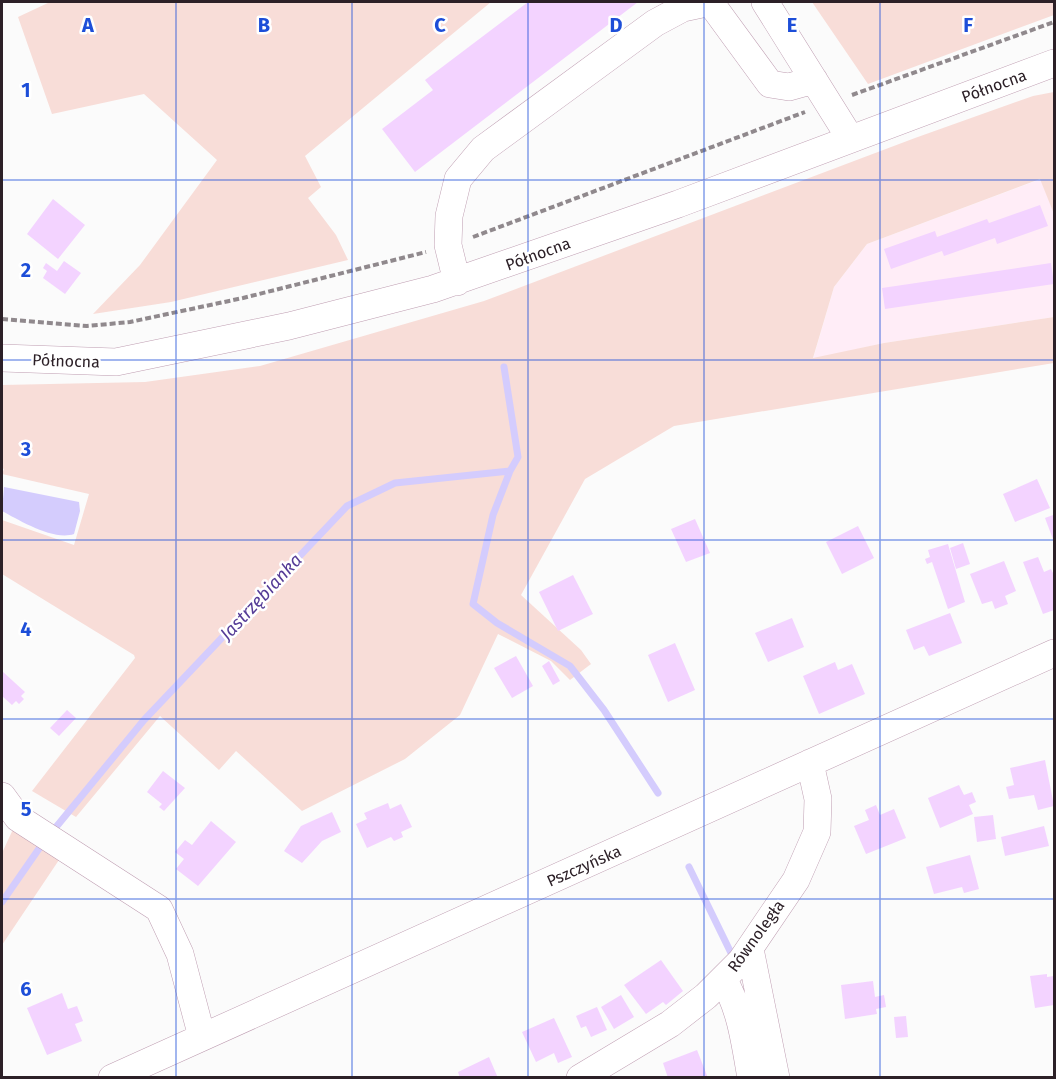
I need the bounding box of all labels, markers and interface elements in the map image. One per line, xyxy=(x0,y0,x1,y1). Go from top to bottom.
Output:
text: A xyxy=(81,13,95,37)
text: B xyxy=(258,13,270,37)
text: C xyxy=(434,13,446,37)
text: D xyxy=(609,13,623,37)
text: E xyxy=(787,13,797,37)
text: F xyxy=(963,13,973,37)
street label: Północna xyxy=(959,66,1029,106)
text: 1 xyxy=(21,78,31,102)
street label: Północna xyxy=(503,234,573,274)
text: 2 xyxy=(21,258,31,282)
street label: Północna xyxy=(32,350,100,372)
text: 3 xyxy=(20,437,31,461)
water label: Jastrzębianka xyxy=(215,549,307,646)
text: 4 xyxy=(20,617,32,641)
text: 5 xyxy=(21,797,32,821)
street label: Pszczyńska xyxy=(544,841,624,891)
street label: Równoległa xyxy=(724,896,788,976)
text: 6 xyxy=(20,977,32,1001)

